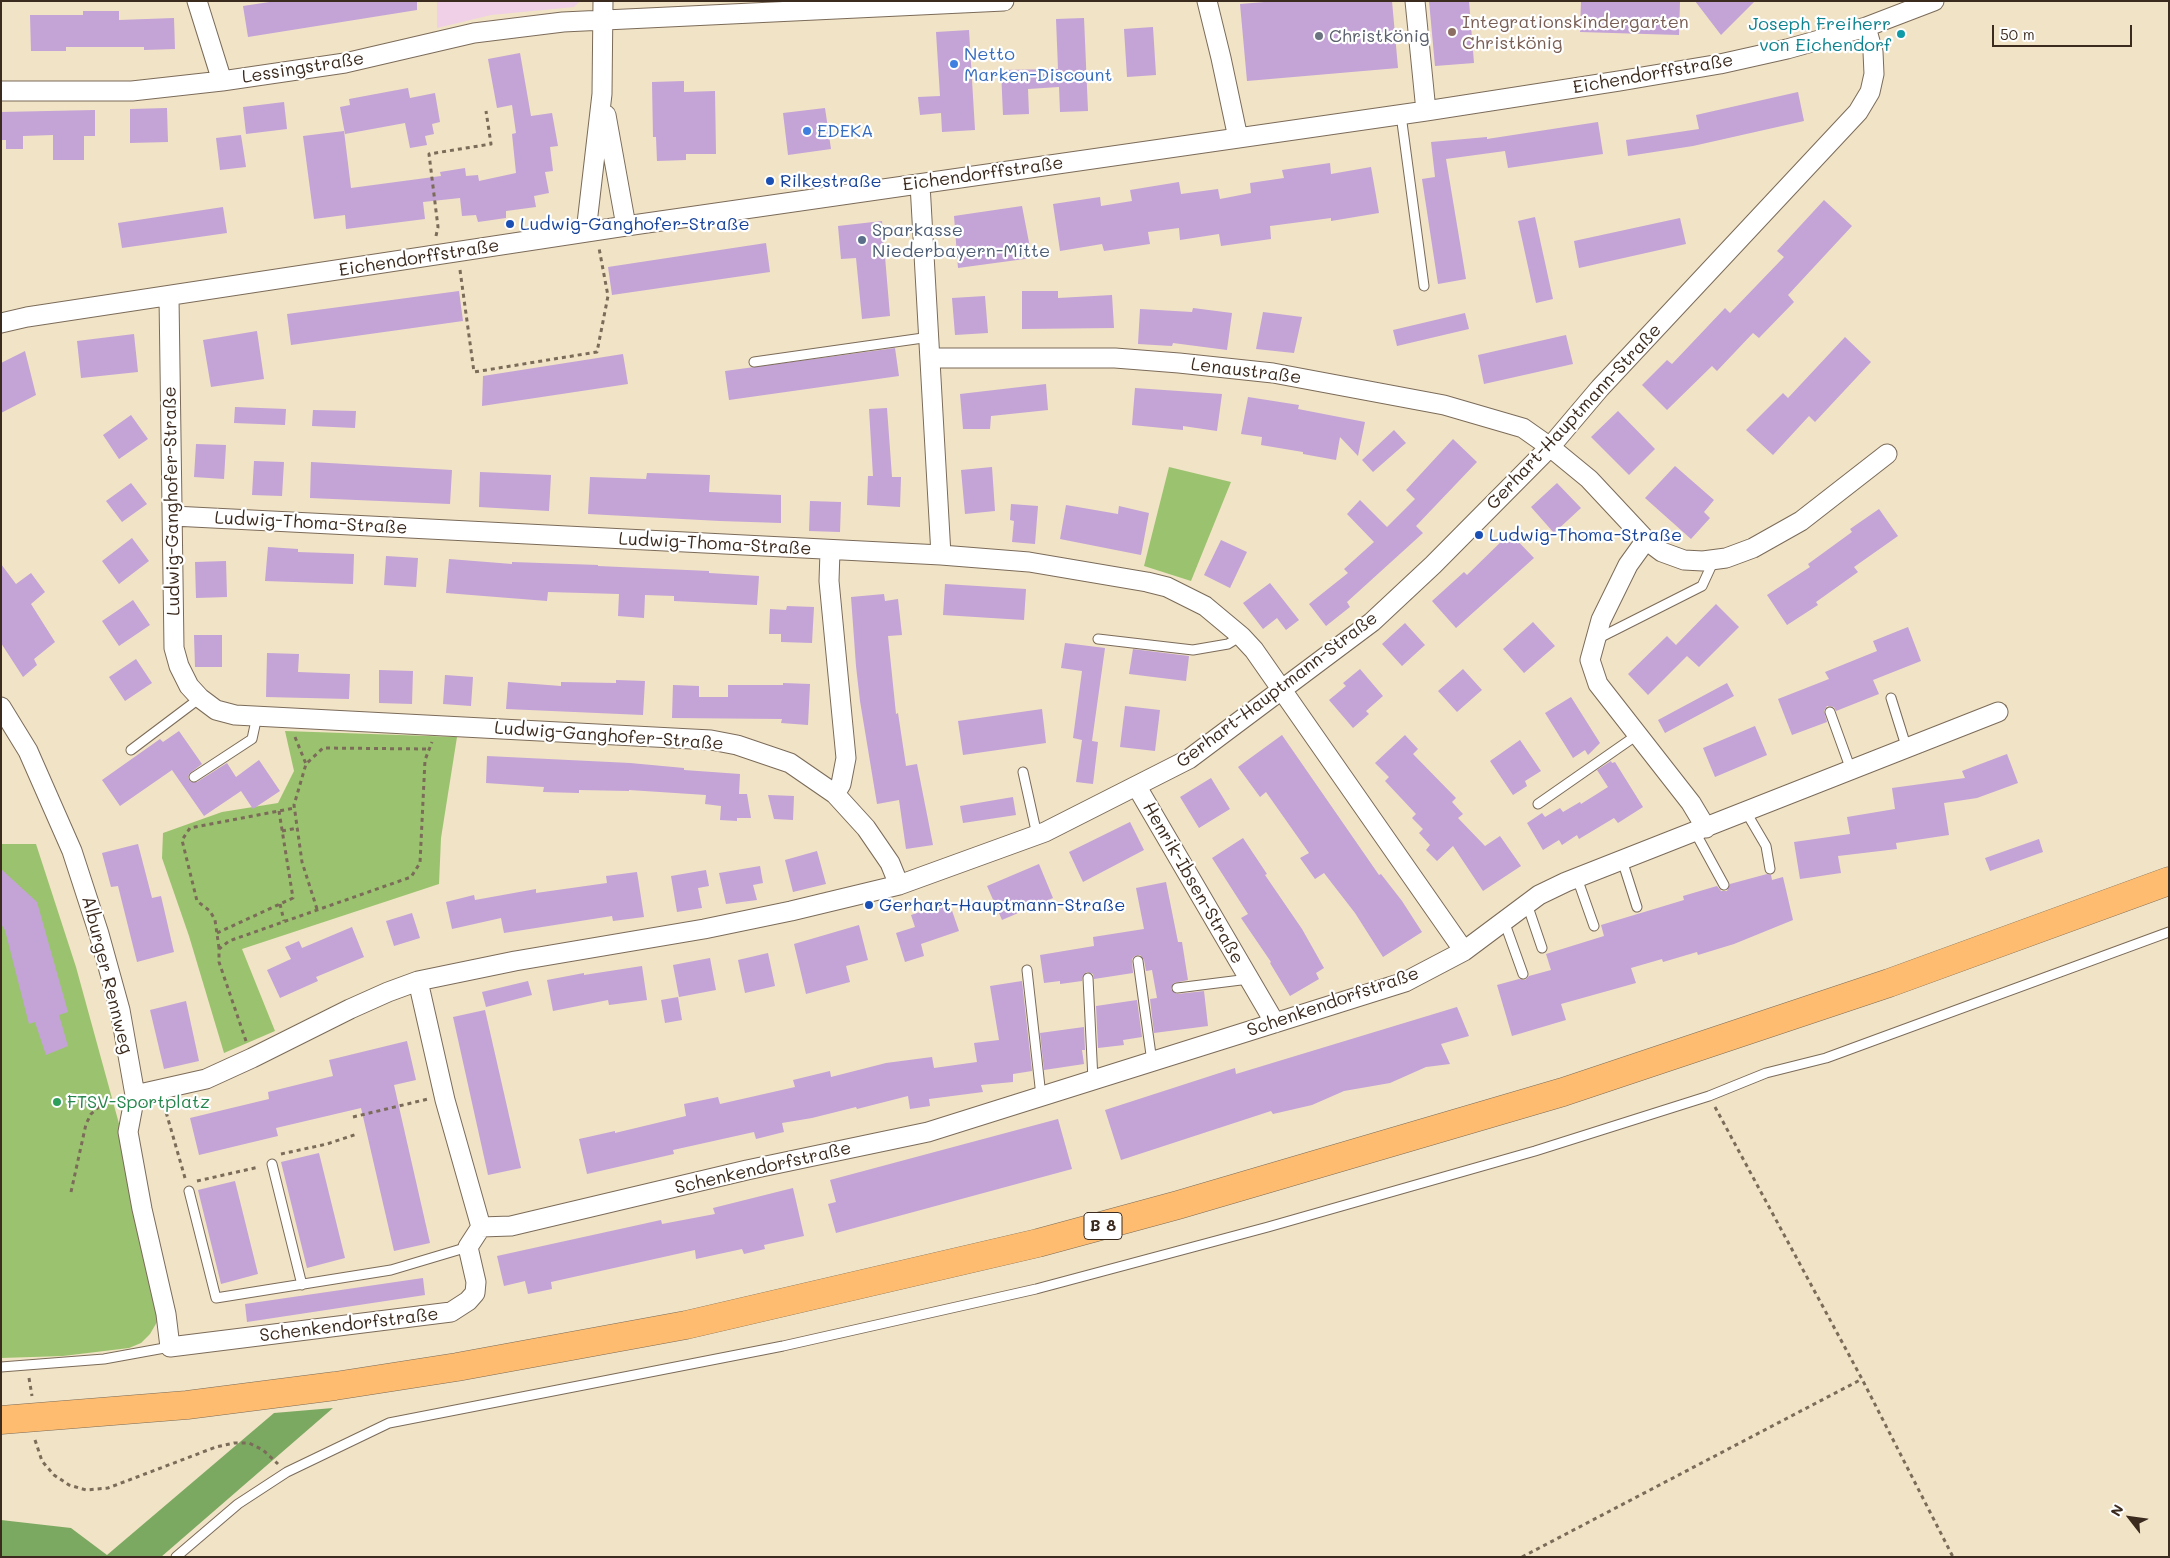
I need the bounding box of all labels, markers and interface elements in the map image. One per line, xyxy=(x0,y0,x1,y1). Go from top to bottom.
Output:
place label: Integrationskindergarten Christkönig xyxy=(1462,11,1689,54)
place label: Joseph Freiherr von Eichendorf xyxy=(1748,13,1891,56)
scale bar xyxy=(1995,15,2135,47)
text: 50 m xyxy=(2000,24,2035,44)
place label: Christkönig xyxy=(1329,25,1429,47)
marker: Integrationskindergarten Christkönig xyxy=(1446,26,1458,38)
marker: Joseph Freiherr von Eichendorf xyxy=(1895,28,1907,40)
marker: Christkönig xyxy=(1313,30,1325,42)
place label: Netto Marken-Discount xyxy=(964,43,1112,86)
street label: Lessingstraße xyxy=(240,48,366,88)
street label: Eichendorffstraße xyxy=(1571,49,1735,99)
marker: Netto Marken-Discount xyxy=(948,58,960,70)
place label: EDEKA xyxy=(817,120,873,142)
marker: EDEKA xyxy=(801,125,813,137)
street label: Eichendorffstraße xyxy=(901,152,1065,196)
place label: Rilkestraße xyxy=(780,170,882,192)
marker: Rilkestraße xyxy=(764,175,776,187)
place label: Ludwig-Ganghofer-Straße xyxy=(520,213,750,235)
marker: Ludwig-Ganghofer-Straße xyxy=(504,218,516,230)
place label: Sparkasse Niederbayern-Mitte xyxy=(872,219,1050,262)
marker: Sparkasse Niederbayern-Mitte xyxy=(856,234,868,246)
street label: Eichendorffstraße xyxy=(337,235,501,281)
street label: Gerhart-Hauptmann-Straße xyxy=(1482,320,1666,514)
street label: Lenaustraße xyxy=(1190,354,1302,388)
street label: Ludwig-Ganghofer-Straße xyxy=(159,386,185,616)
street label: Ludwig-Thoma-Straße xyxy=(214,507,408,539)
place label: Ludwig-Thoma-Straße xyxy=(1489,524,1682,546)
street label: Ludwig-Thoma-Straße xyxy=(618,528,812,560)
marker: Ludwig-Thoma-Straße xyxy=(1473,529,1485,541)
street label: Gerhart-Hauptmann-Straße xyxy=(1172,607,1382,773)
street label: Ludwig-Ganghofer-Straße xyxy=(494,717,724,755)
street label: Henrik-Ibsen-Straße xyxy=(1138,798,1248,968)
street label: Alburger Rennweg xyxy=(77,894,137,1056)
place label: Gerhart-Hauptmann-Straße xyxy=(879,894,1125,916)
marker: Gerhart-Hauptmann-Straße xyxy=(863,899,875,911)
street label: Schenkendorfstraße xyxy=(1244,962,1422,1042)
place label: FTSV-Sportplatz xyxy=(67,1091,210,1113)
marker: FTSV-Sportplatz xyxy=(51,1096,63,1108)
street label: Schenkendorfstraße xyxy=(673,1137,853,1199)
road number: B 8 xyxy=(1084,1212,1122,1240)
street label: Schenkendorfstraße xyxy=(258,1303,440,1347)
north arrow xyxy=(2105,1493,2155,1543)
text: N xyxy=(2106,1501,2127,1520)

